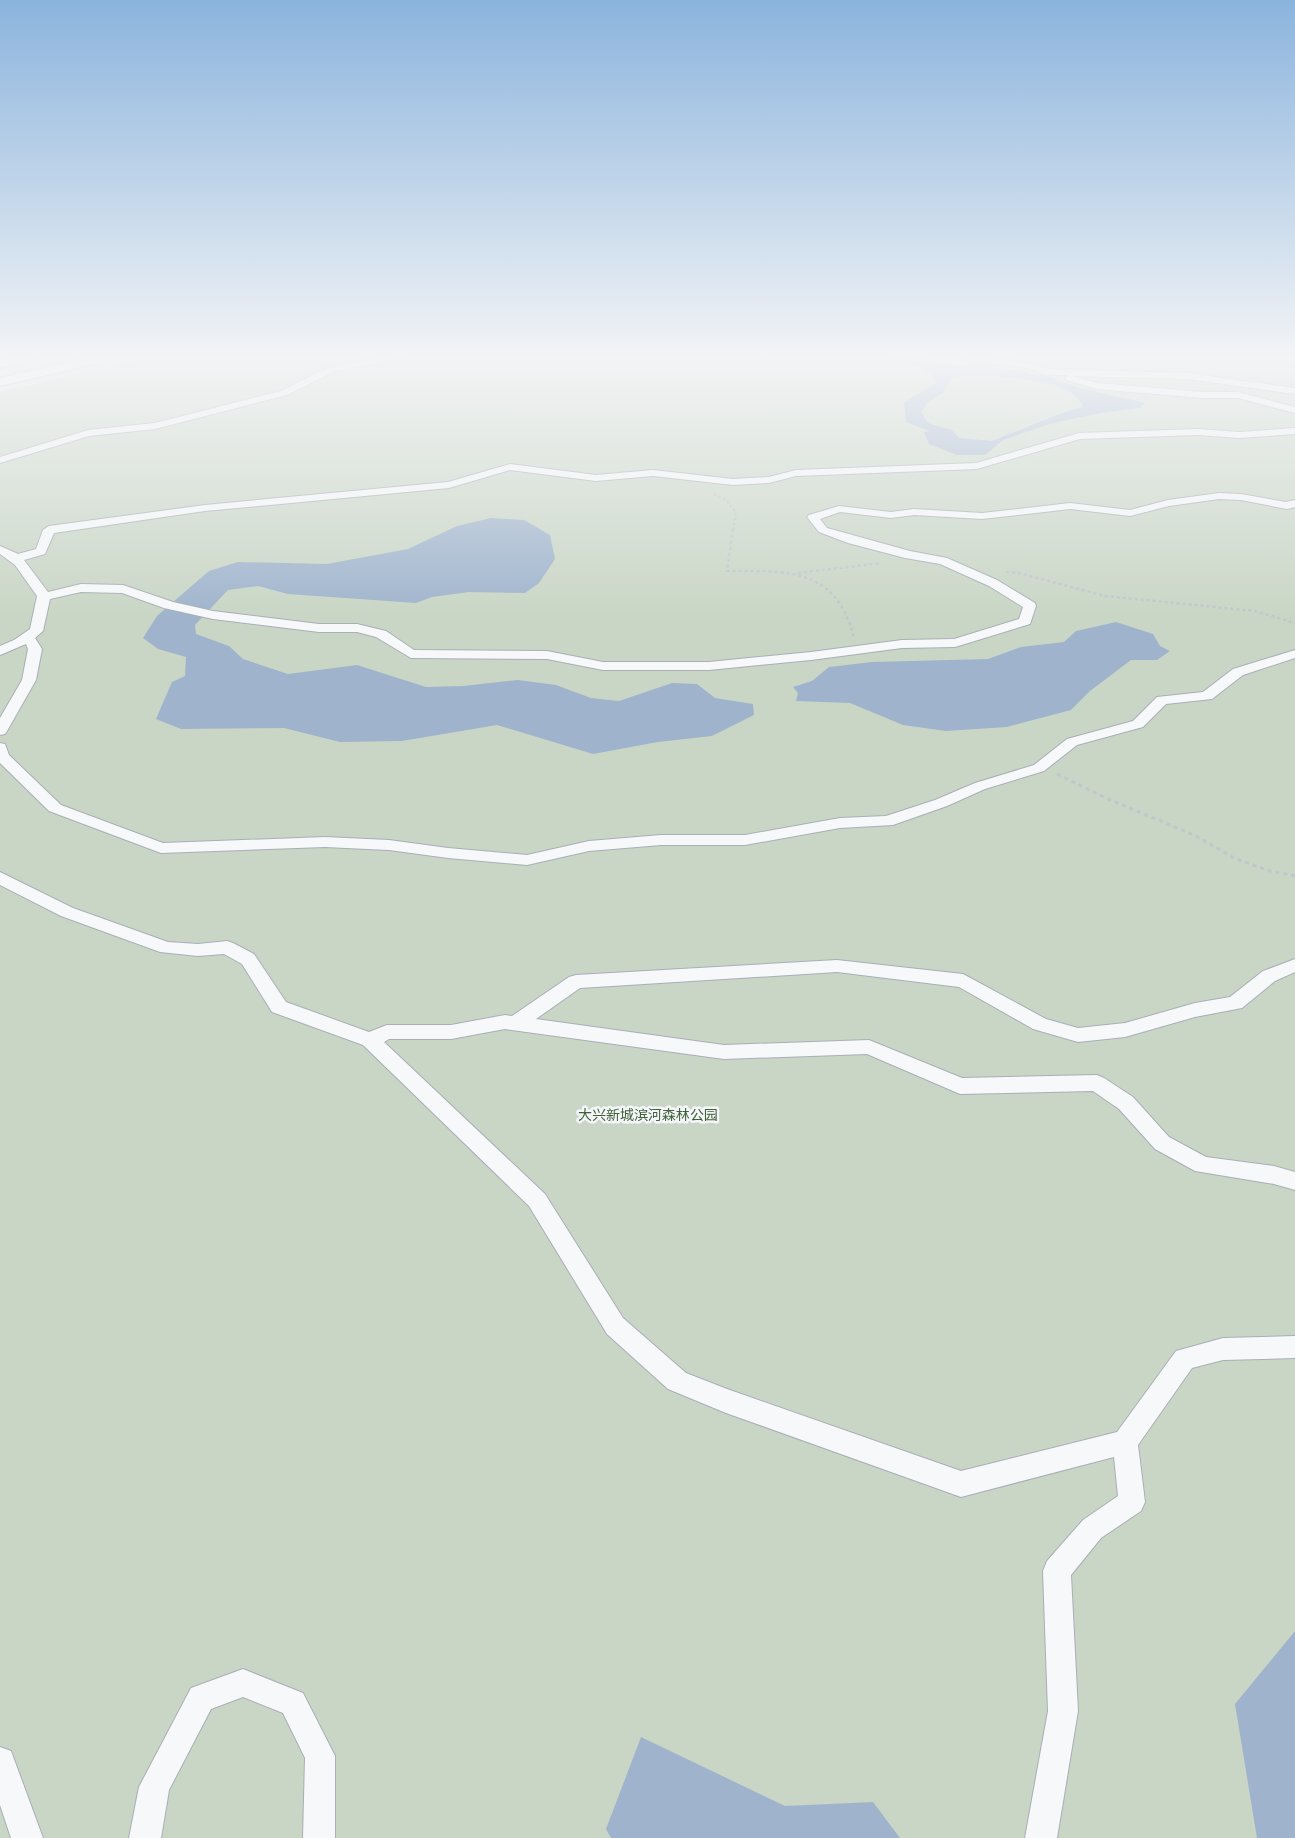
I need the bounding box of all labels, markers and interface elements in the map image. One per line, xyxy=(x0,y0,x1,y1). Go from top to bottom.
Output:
park label: 大兴新城滨河森林公园 xyxy=(578,1106,718,1124)

